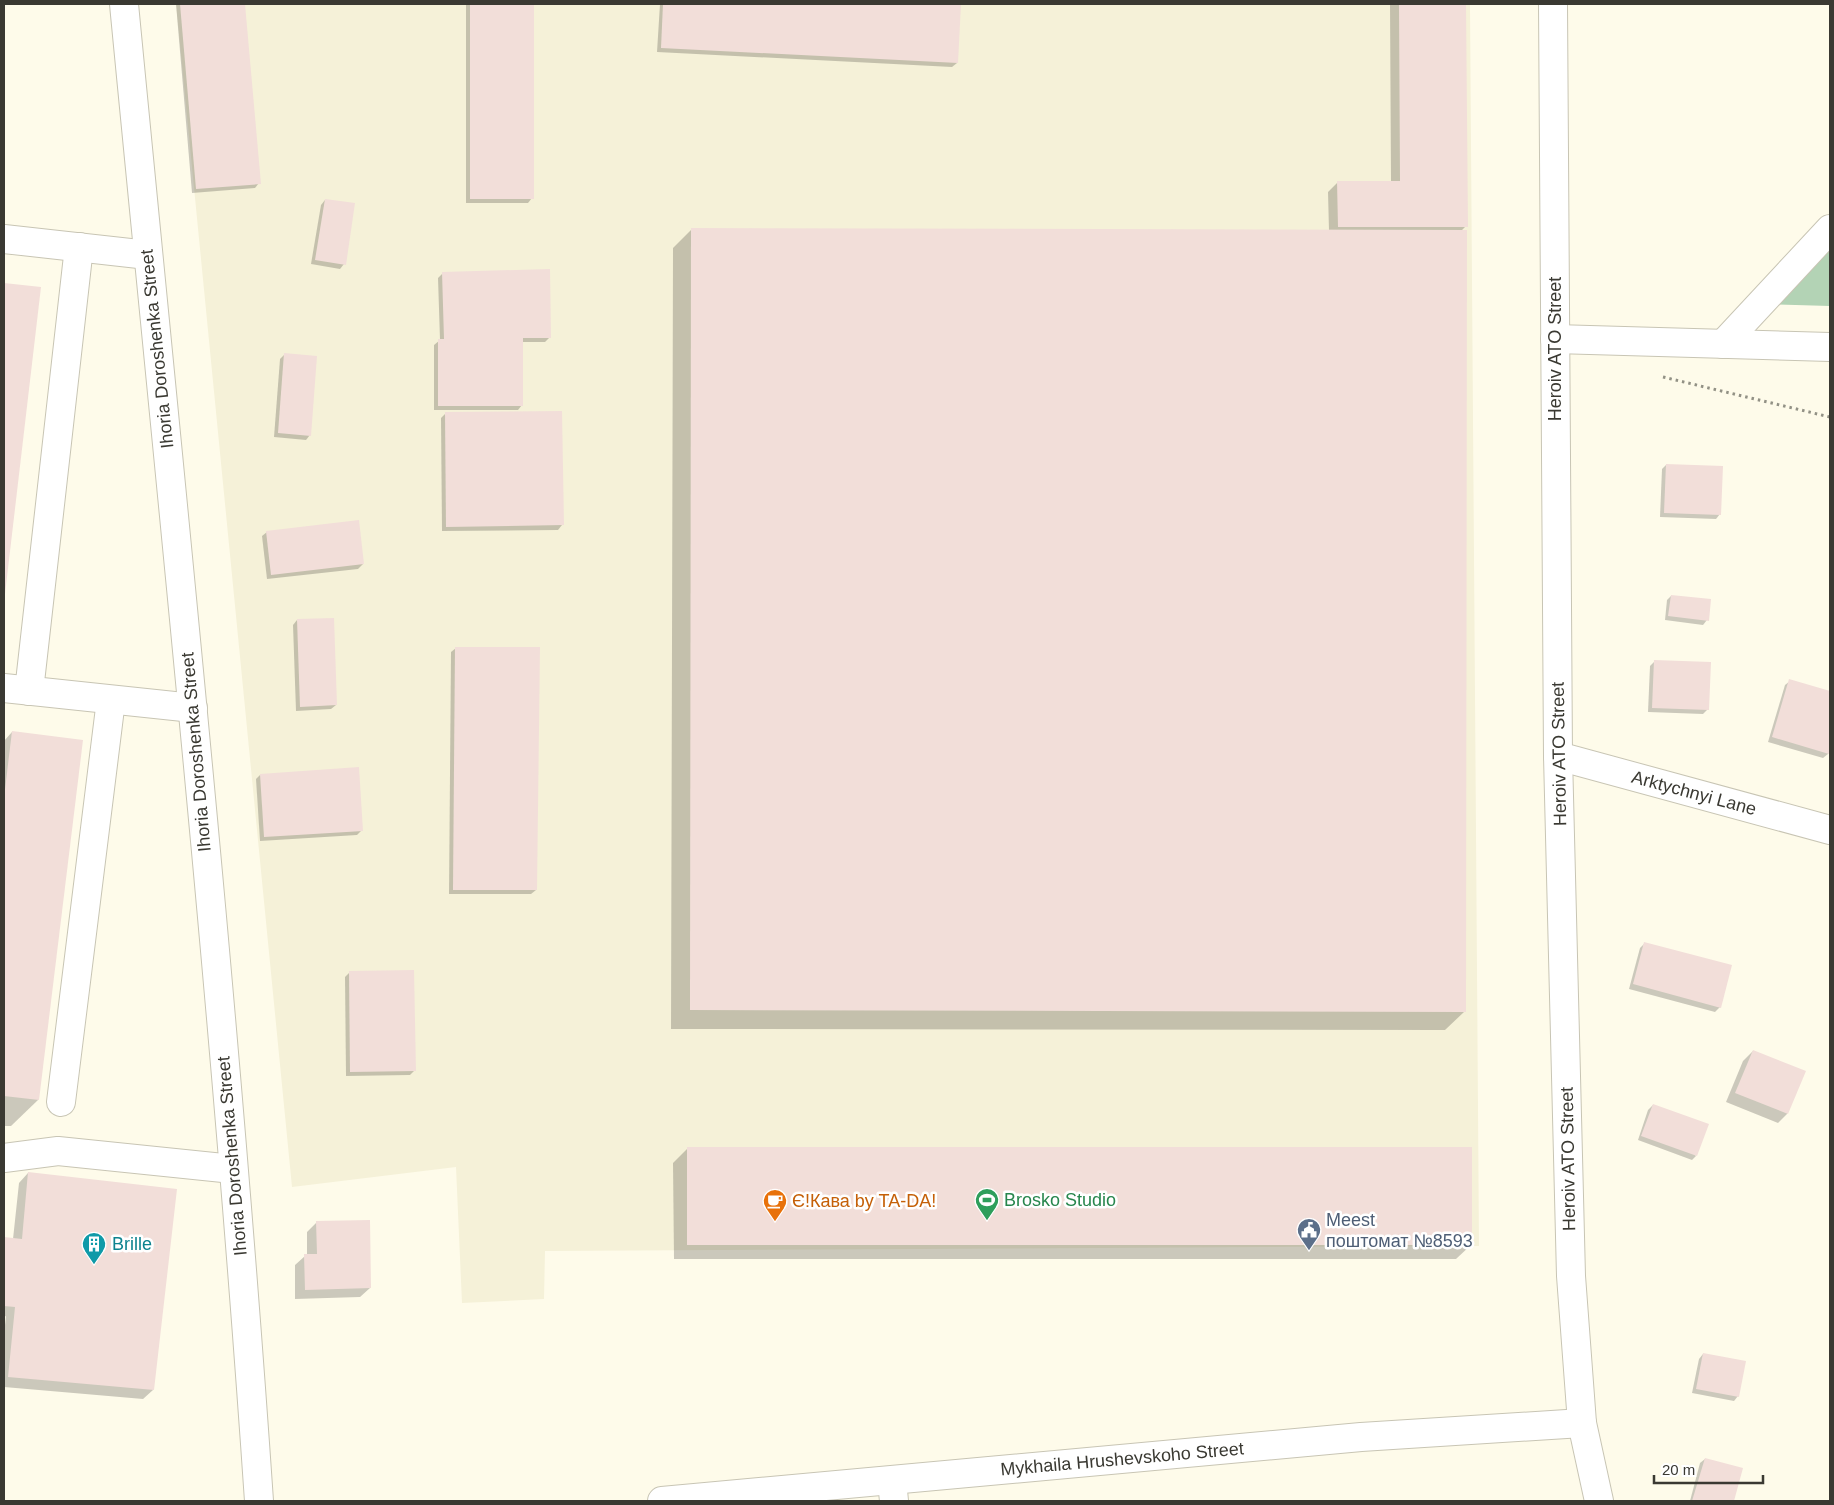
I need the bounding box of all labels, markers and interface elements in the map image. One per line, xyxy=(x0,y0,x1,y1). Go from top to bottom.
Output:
street label: Ihoria Doroshenka Street xyxy=(137,248,177,450)
street label: Heroiv ATO Street xyxy=(1545,277,1565,421)
street label: Ihoria Doroshenka Street xyxy=(177,651,215,853)
street label: Heroiv ATO Street xyxy=(1548,682,1570,826)
street label: Arktychnyi Lane xyxy=(1630,767,1758,819)
street label: Ihoria Doroshenka Street xyxy=(213,1055,251,1257)
street label: Heroiv ATO Street xyxy=(1557,1087,1579,1231)
sports icon: Brosko Studio xyxy=(974,1187,1000,1221)
cafe icon: Є!Кава by TA-DA! xyxy=(762,1188,788,1222)
place label: Brosko Studio xyxy=(1004,1190,1116,1210)
place label: Є!Кава by TA-DA! xyxy=(792,1191,936,1211)
place label: Meest поштомат №8593 xyxy=(1326,1210,1473,1251)
public building icon: Meest поштомат №8593 xyxy=(1296,1217,1322,1251)
building icon: Brille xyxy=(81,1231,107,1265)
place label: Brille xyxy=(112,1234,152,1254)
street label: Mykhaila Hrushevskoho Street xyxy=(1000,1438,1244,1480)
scale bar xyxy=(1654,1452,1763,1484)
text: 20 m xyxy=(1662,1461,1695,1478)

